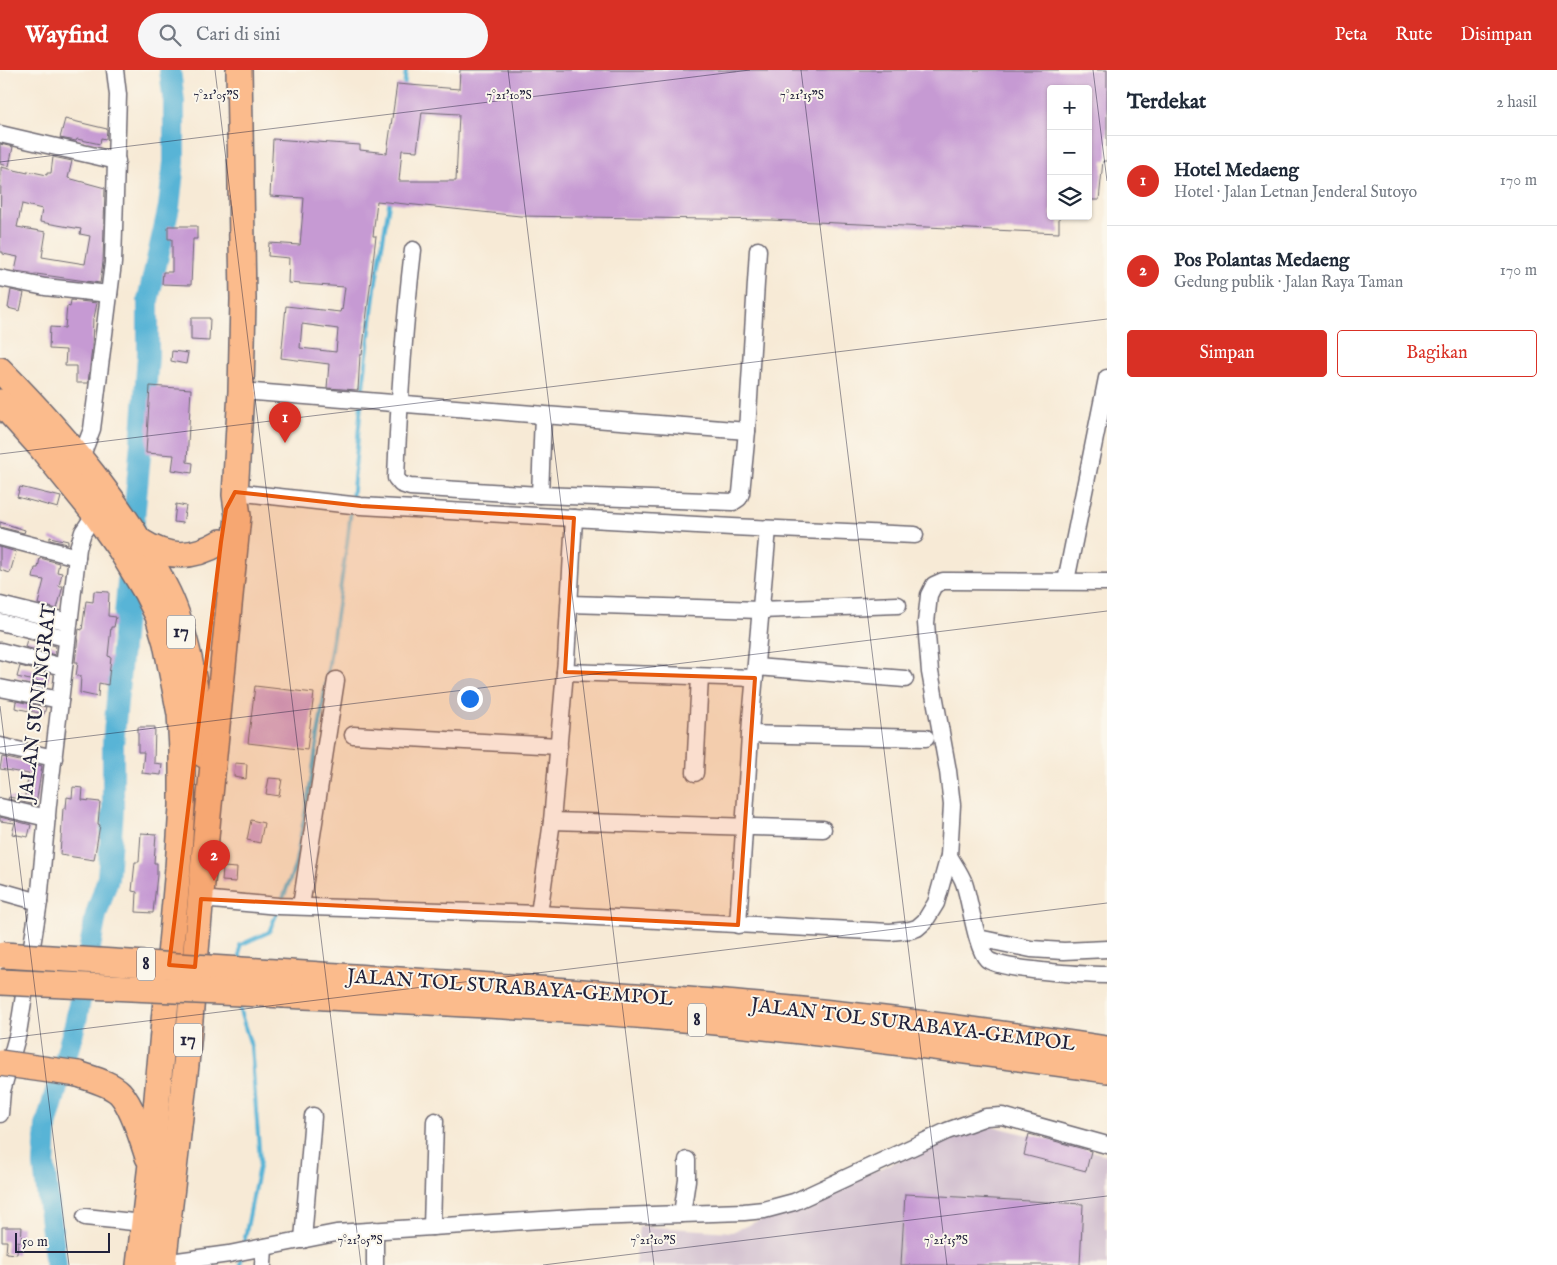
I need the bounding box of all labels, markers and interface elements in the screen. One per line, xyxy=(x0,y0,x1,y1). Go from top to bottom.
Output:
search box xyxy=(138,13,488,58)
text: Wayfind xyxy=(25,20,108,51)
icon: search xyxy=(156,21,184,49)
text: Cari di sini xyxy=(196,23,280,47)
text: Peta xyxy=(1335,24,1367,47)
text: Rute xyxy=(1395,24,1433,47)
text: Disimpan xyxy=(1461,24,1532,47)
map controls xyxy=(1047,85,1092,220)
button: + xyxy=(1047,85,1092,130)
text: 7°21'05"S xyxy=(193,88,239,103)
text: 7°21'10"S xyxy=(486,88,532,103)
text: 7°21'15"S xyxy=(780,88,824,103)
text: Terdekat xyxy=(1127,89,1206,116)
text: 2 hasil xyxy=(1496,93,1537,113)
button: − xyxy=(1047,130,1092,175)
text: Hotel Medaeng xyxy=(1174,159,1299,183)
text: 1 xyxy=(1140,171,1146,191)
text: 170 m xyxy=(1500,171,1537,191)
button: layers xyxy=(1047,175,1092,220)
text: Hotel · Jalan Letnan Jenderal Sutoyo xyxy=(1174,183,1417,203)
text: Pos Polantas Medaeng xyxy=(1174,249,1349,273)
text: 2 xyxy=(1139,261,1147,281)
text: 170 m xyxy=(1500,261,1537,281)
text: Gedung publik · Jalan Raya Taman xyxy=(1174,273,1403,293)
button: Simpan xyxy=(1127,330,1327,377)
button: Bagikan xyxy=(1337,330,1537,377)
pin: 1 xyxy=(269,402,301,443)
street label: JALAN SUNINGRAT xyxy=(13,602,63,805)
road number: 17 xyxy=(167,616,195,648)
your location xyxy=(457,686,483,712)
pin: 2 xyxy=(198,840,230,881)
road number: 8 xyxy=(137,948,155,981)
street label: JALAN TOL SURABAYA–GEMPOL xyxy=(344,964,674,1012)
street label: JALAN TOL SURABAYA–GEMPOL xyxy=(748,992,1077,1057)
road number: 8 xyxy=(688,1004,706,1036)
road number: 17 xyxy=(174,1024,202,1056)
scale bar xyxy=(15,1230,110,1253)
text: 50 m xyxy=(22,1233,48,1251)
text: 7°21'05"S xyxy=(337,1233,383,1248)
text: 7°21'10"S xyxy=(630,1233,676,1248)
text: 7°21'15"S xyxy=(924,1233,968,1248)

